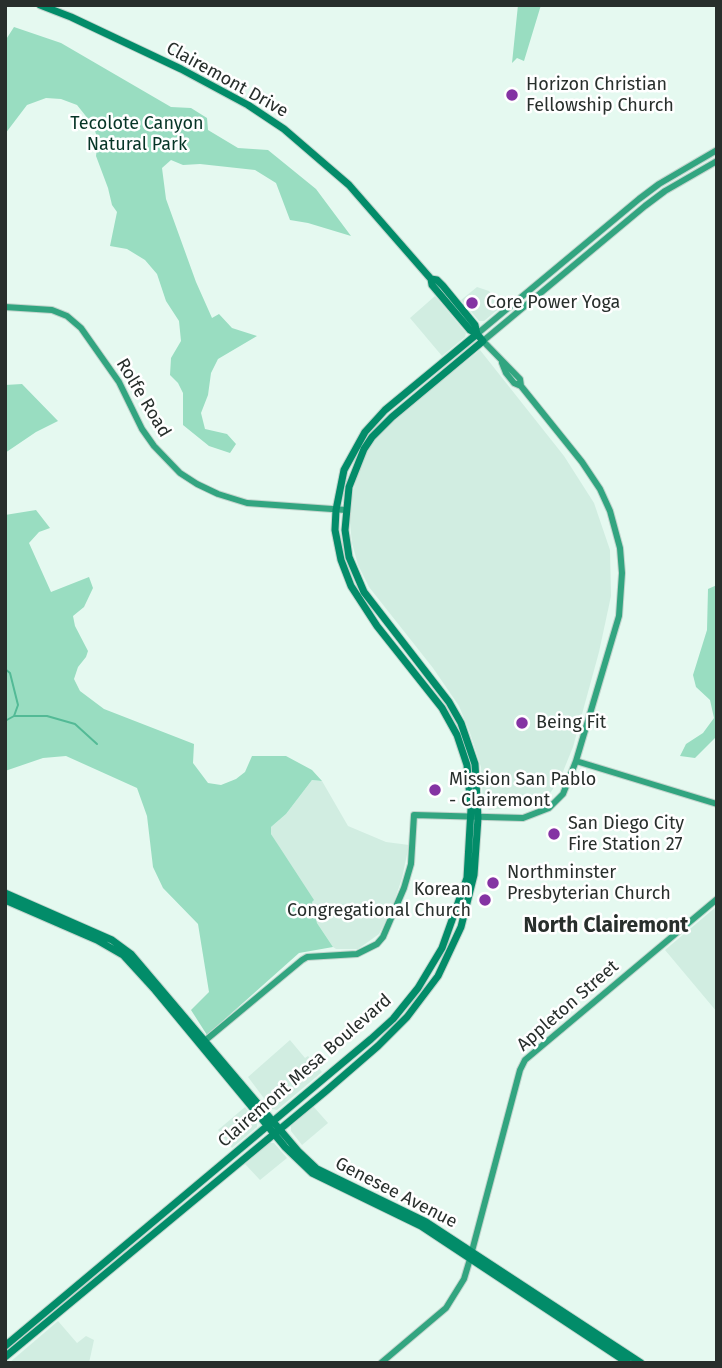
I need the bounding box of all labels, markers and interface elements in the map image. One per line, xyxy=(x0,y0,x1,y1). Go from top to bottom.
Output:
street label: Clairemont Drive xyxy=(162,38,292,122)
place label: Horizon Christian Fellowship Church xyxy=(526,74,674,116)
marker: Horizon Christian Fellowship Church xyxy=(504,87,520,103)
park label: Tecolote Canyon Natural Park xyxy=(70,113,204,156)
place label: Core Power Yoga xyxy=(486,292,620,314)
marker: Core Power Yoga xyxy=(464,295,480,311)
street label: Rolfe Road xyxy=(111,355,175,441)
place label: Being Fit xyxy=(536,712,606,734)
marker: Being Fit xyxy=(514,715,530,731)
place label: Mission San Pablo - Clairemont xyxy=(449,769,596,812)
marker: Mission San Pablo - Clairemont xyxy=(427,782,443,798)
place label: San Diego City Fire Station 27 xyxy=(568,813,684,856)
marker: San Diego City Fire Station 27 xyxy=(546,826,562,842)
place label: Northminster Presbyterian Church xyxy=(507,862,671,904)
marker: Northminster Presbyterian Church xyxy=(485,875,501,891)
place label: Korean Congregational Church xyxy=(287,879,471,922)
marker: Korean Congregational Church xyxy=(477,892,493,908)
district label: North Clairemont xyxy=(524,913,688,939)
street label: Appleton Street xyxy=(513,956,623,1056)
street label: Clairemont Mesa Boulevard xyxy=(214,990,396,1152)
street label: Genesee Avenue xyxy=(331,1153,461,1233)

